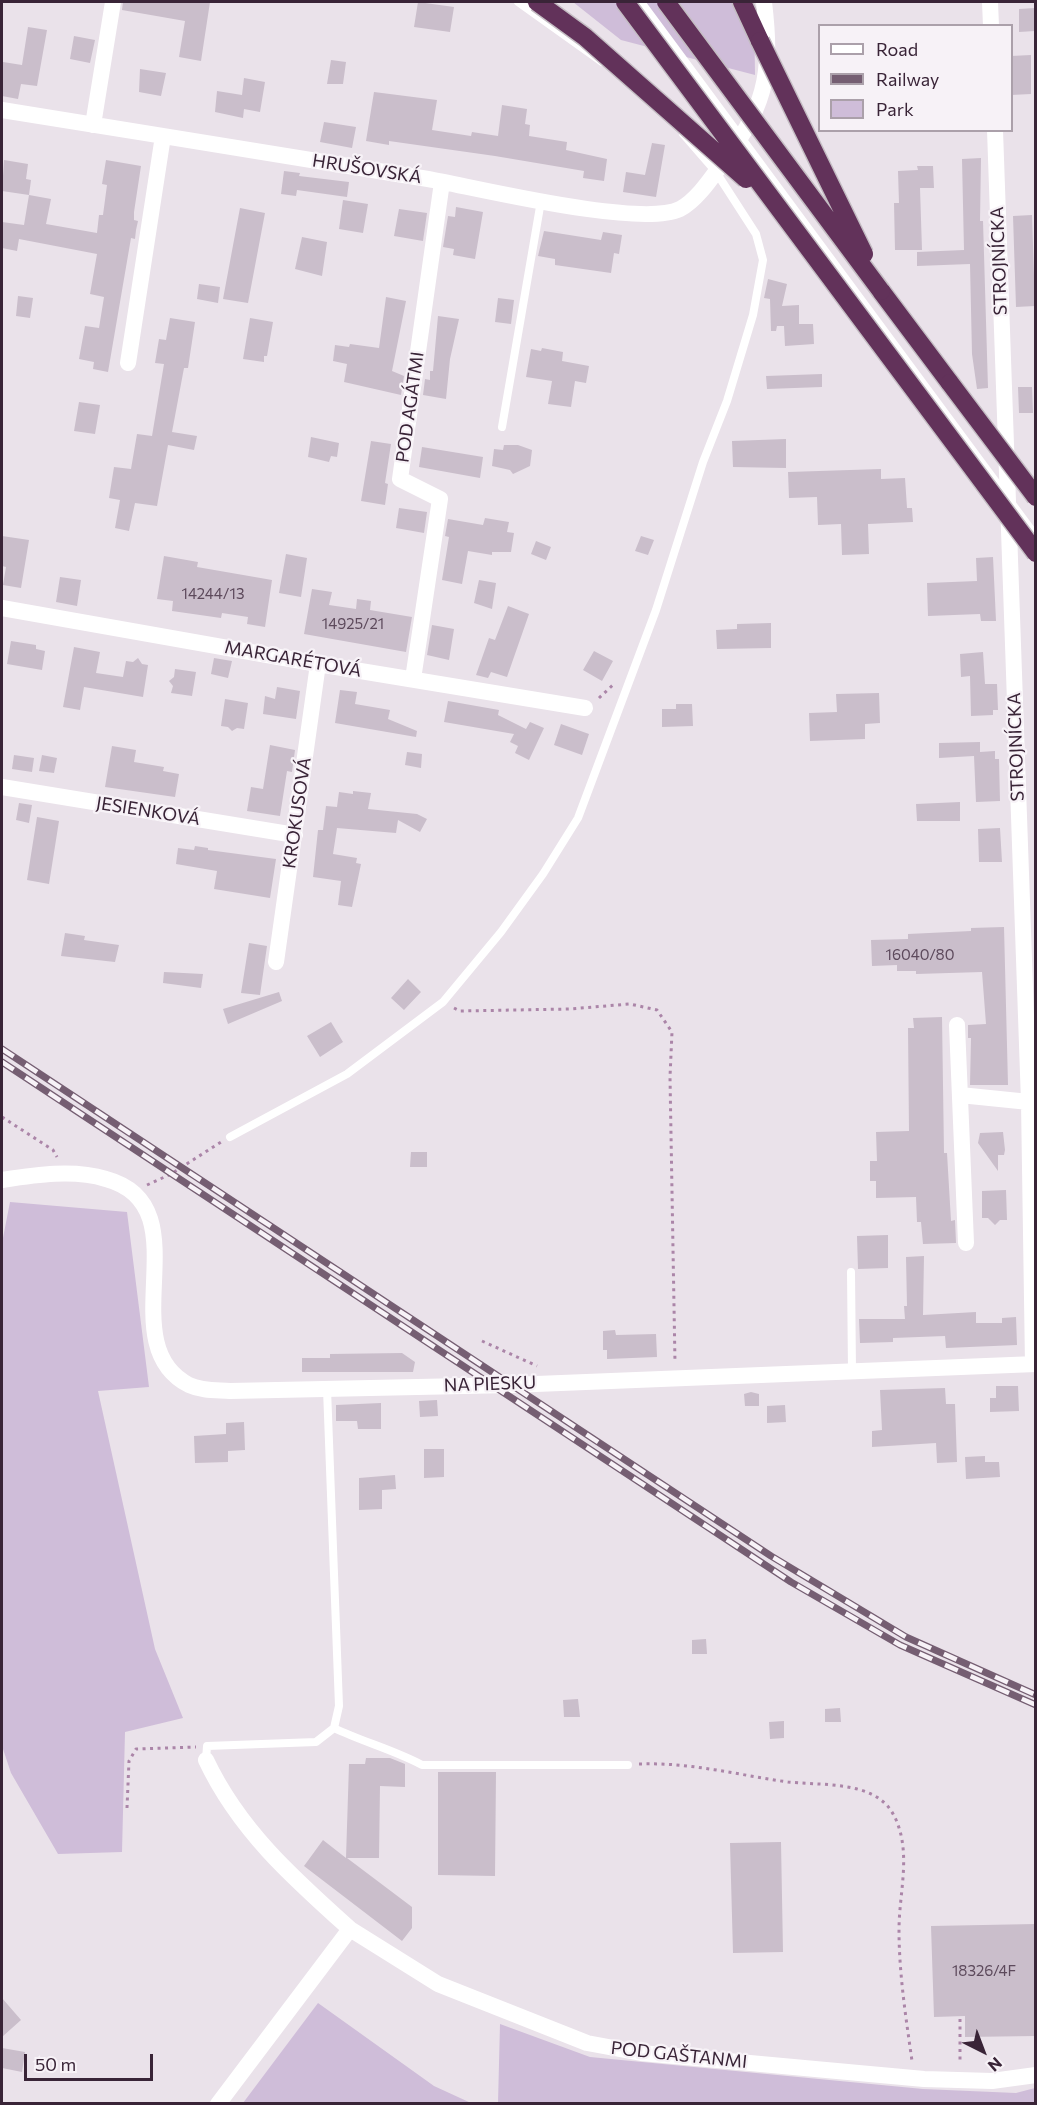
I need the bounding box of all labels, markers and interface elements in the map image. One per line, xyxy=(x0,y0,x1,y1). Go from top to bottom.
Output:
legend xyxy=(818,24,1013,132)
text: Road xyxy=(876,38,918,60)
text: Railway xyxy=(876,68,939,90)
text: Park xyxy=(876,98,914,120)
street label: HRUŠOVSKÁ xyxy=(311,150,423,188)
street label: STROJNÍCKA xyxy=(986,206,1012,316)
street label: POD AGÁTMI xyxy=(392,350,428,464)
house number: 14244/13 xyxy=(182,585,244,603)
house number: 14925/21 xyxy=(322,615,384,633)
street label: MARGARÉTOVÁ xyxy=(223,636,363,682)
street label: STROJNÍCKA xyxy=(1003,692,1029,802)
street label: KROKUSOVÁ xyxy=(279,756,315,870)
street label: JESIENKOVÁ xyxy=(94,792,202,830)
house number: 16040/80 xyxy=(886,946,954,964)
street label: NA PIESKU xyxy=(444,1372,536,1396)
house number: 18326/4F xyxy=(952,1962,1016,1980)
north arrow xyxy=(953,2021,1013,2081)
street label: POD GAŠTANMI xyxy=(610,2037,748,2073)
scale bar xyxy=(27,2042,156,2080)
text: 50 m xyxy=(35,2053,76,2075)
text: N xyxy=(985,2054,1006,2076)

